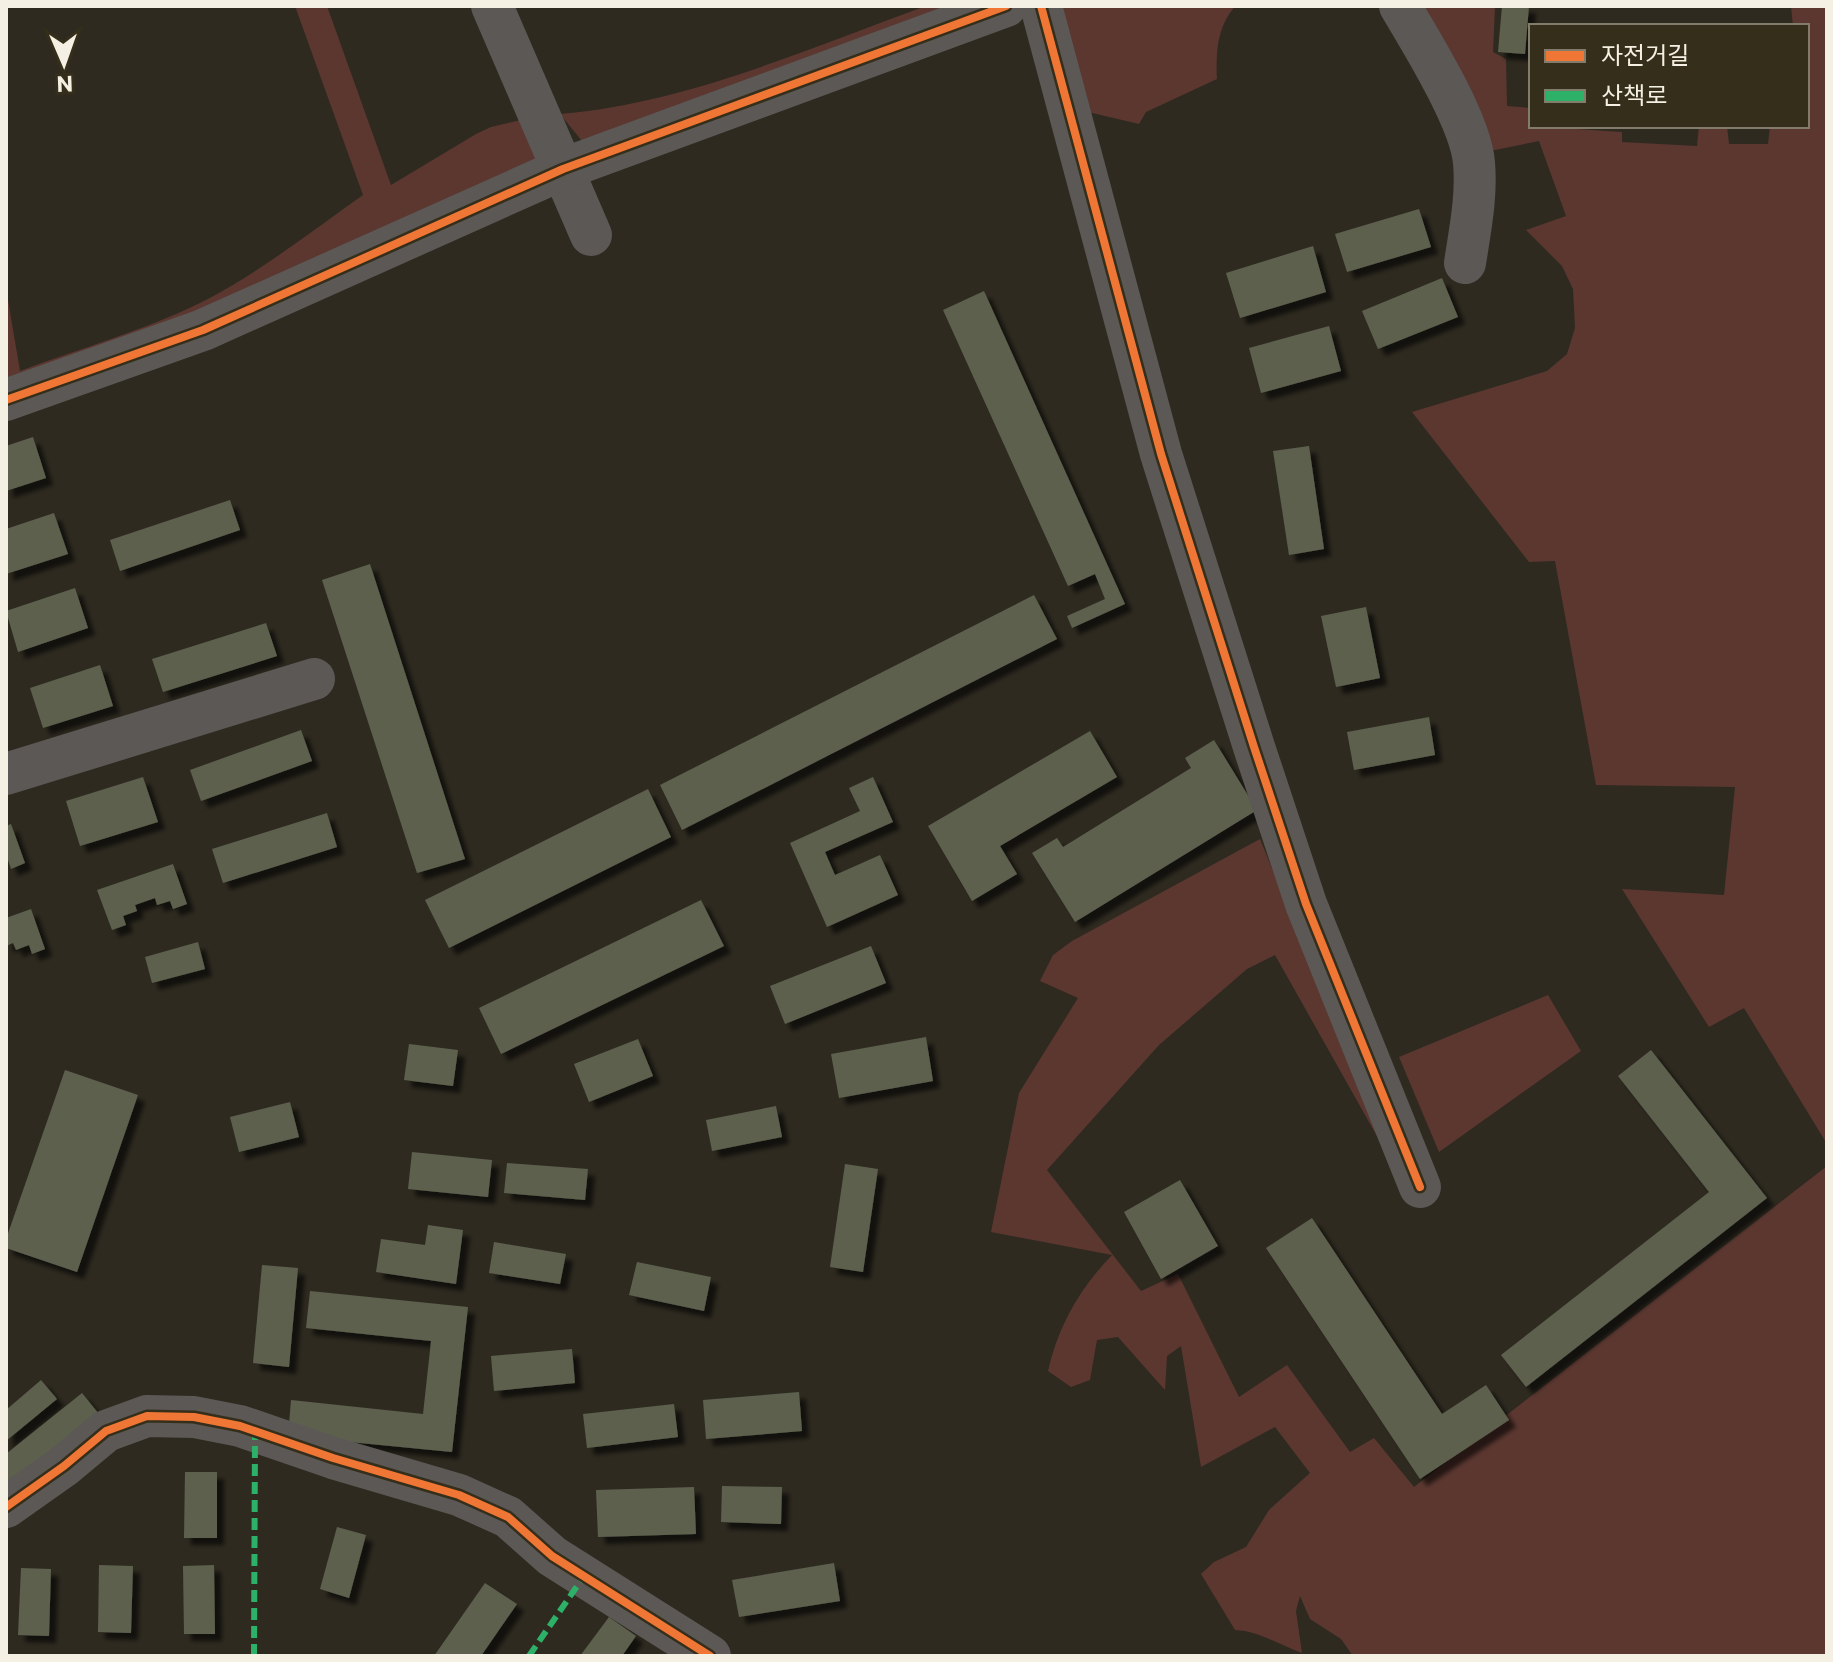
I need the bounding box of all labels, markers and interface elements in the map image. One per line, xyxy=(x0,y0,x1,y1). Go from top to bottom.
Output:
north arrow xyxy=(24,24,104,104)
legend xyxy=(1529,24,1809,128)
text: 자전거길 xyxy=(1601,40,1689,69)
text: N xyxy=(56,71,73,98)
text: 산책로 xyxy=(1601,80,1667,109)

